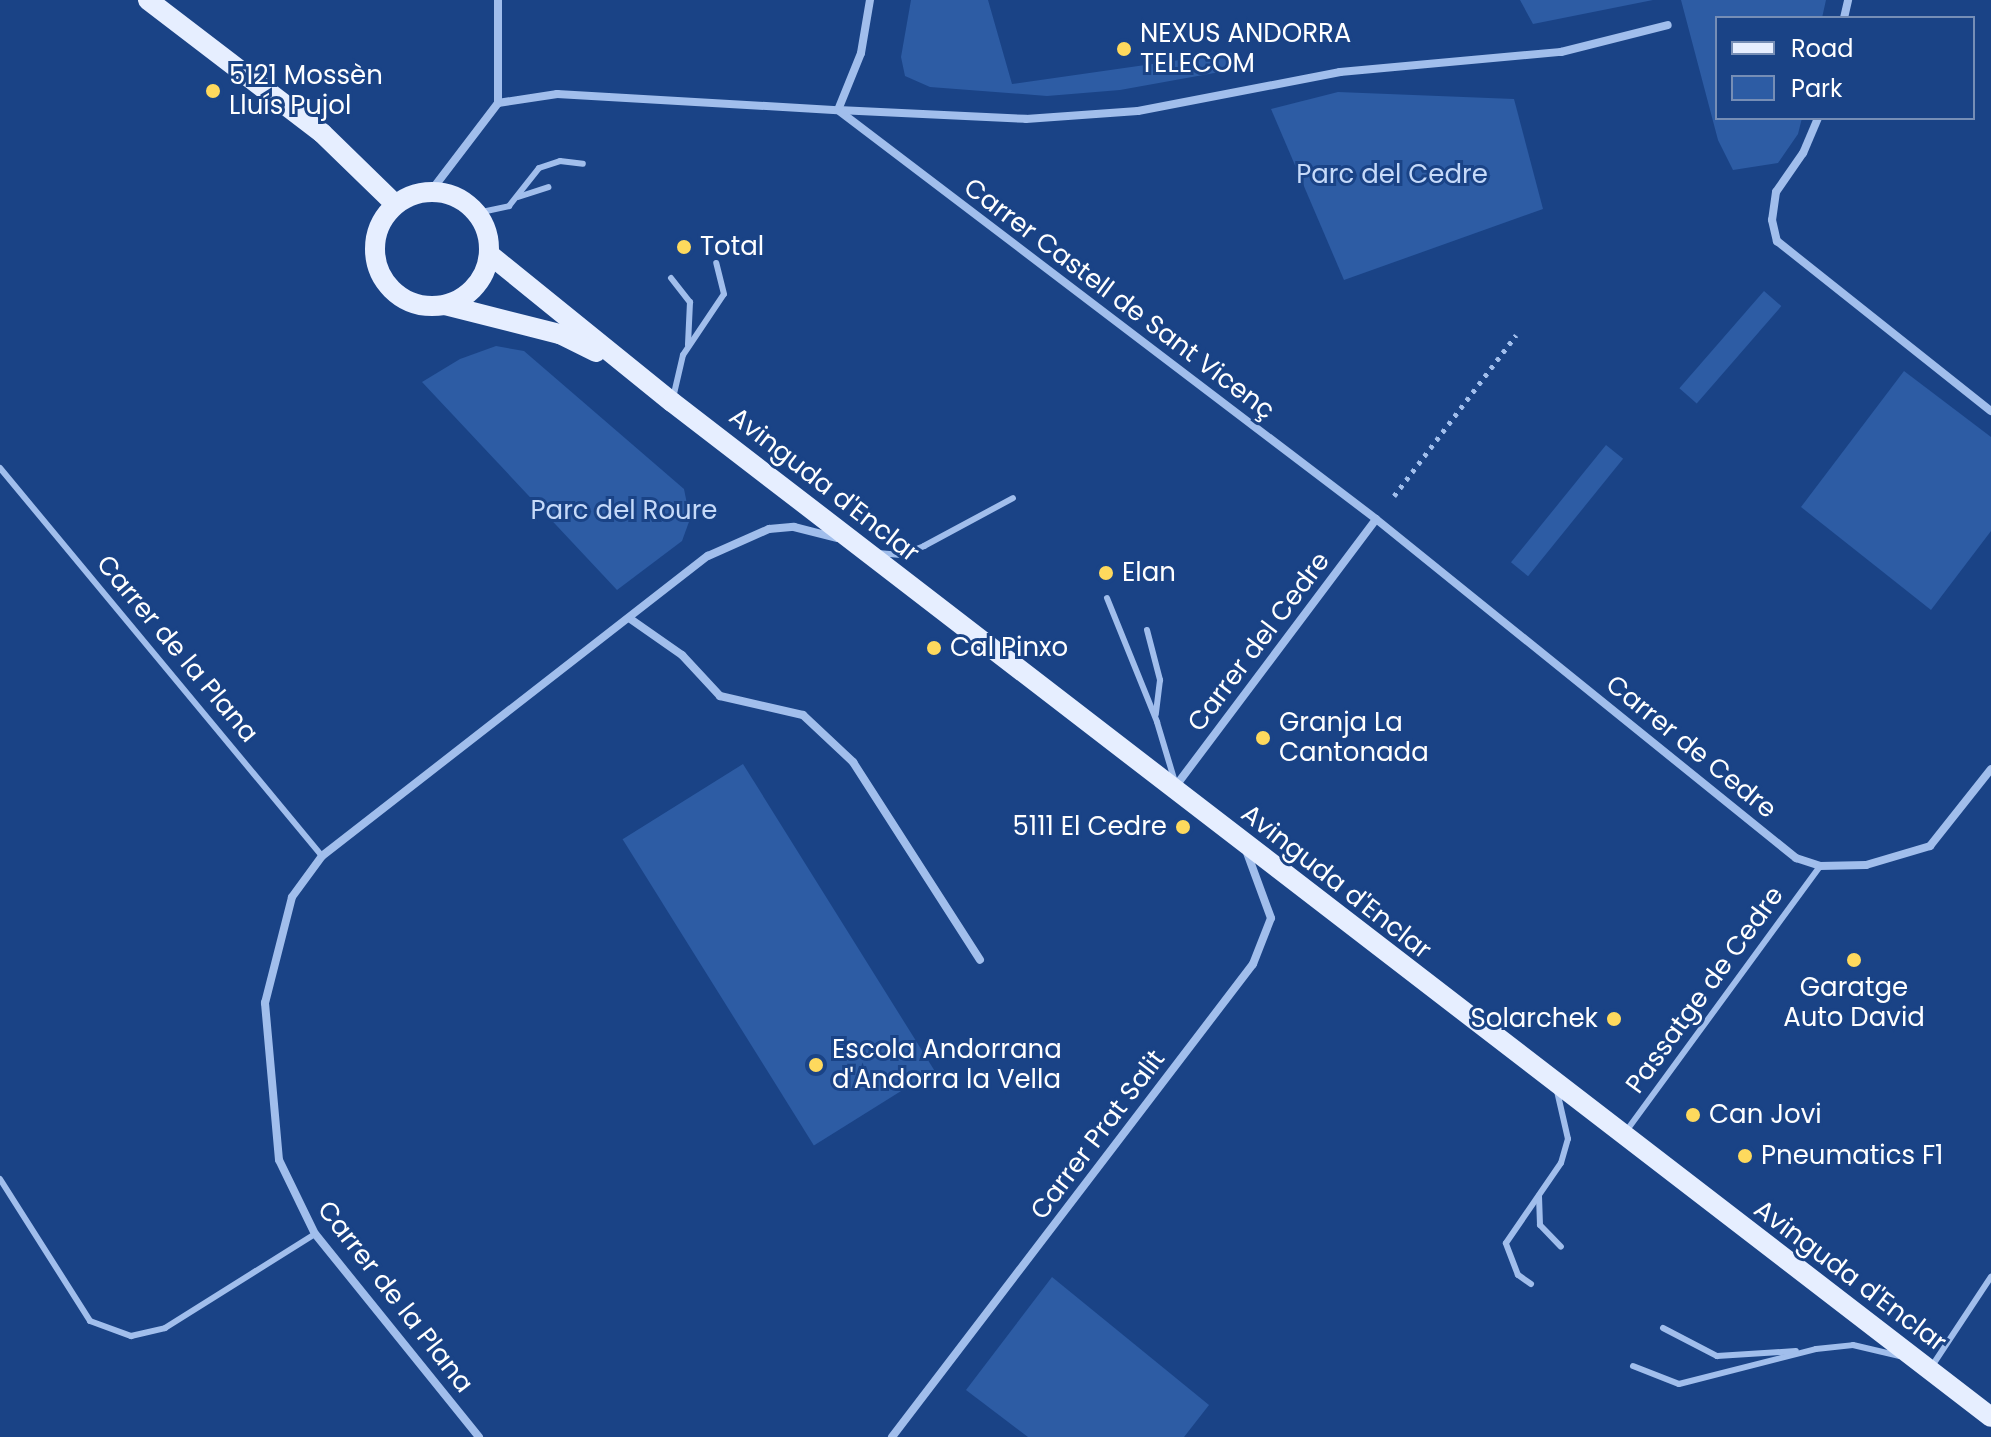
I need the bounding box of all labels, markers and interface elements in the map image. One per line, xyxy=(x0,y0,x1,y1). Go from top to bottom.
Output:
legend xyxy=(1715,16,1975,120)
place label: NEXUS ANDORRA TELECOM xyxy=(1140,18,1351,80)
text: Road xyxy=(1791,32,1853,65)
marker: NEXUS ANDORRA TELECOM xyxy=(1115,40,1133,58)
place label: 5121 Mossèn Lluís Pujol xyxy=(229,60,383,122)
text: Park xyxy=(1791,72,1842,105)
marker: 5121 Mossèn Lluís Pujol xyxy=(204,82,222,100)
park label: Parc del Cedre xyxy=(1296,159,1488,191)
street label: Carrer Castell de Sant Vicenç xyxy=(957,172,1281,426)
place label: Total xyxy=(700,231,764,263)
marker: Total xyxy=(675,238,693,256)
street label: Avinguda d'Enclar xyxy=(723,401,925,569)
park label: Parc del Roure xyxy=(531,495,717,527)
street label: Carrer del Cedre xyxy=(1181,546,1337,738)
street label: Carrer de la Plana xyxy=(90,549,264,749)
place label: Elan xyxy=(1122,557,1176,589)
marker: Elan xyxy=(1097,564,1115,582)
place label: Cal Pinxo xyxy=(950,632,1068,664)
marker: Cal Pinxo xyxy=(925,639,943,657)
street label: Carrer de Cedre xyxy=(1600,669,1782,825)
place label: Granja La Cantonada xyxy=(1279,707,1429,768)
marker: Granja La Cantonada xyxy=(1254,729,1272,747)
street label: Avinguda d'Enclar xyxy=(1235,798,1437,966)
place label: 5111 El Cedre xyxy=(1013,811,1167,843)
marker: 5111 El Cedre xyxy=(1174,818,1192,836)
street label: Passatge de Cedre xyxy=(1620,881,1790,1099)
marker: Garatge Auto David xyxy=(1845,951,1863,969)
place label: Garatge Auto David xyxy=(1783,972,1925,1034)
place label: Solarchek xyxy=(1470,1003,1598,1035)
marker: Solarchek xyxy=(1605,1010,1623,1028)
place label: Escola Andorrana d'Andorra la Vella xyxy=(832,1034,1062,1096)
street label: Carrer Prat Salit xyxy=(1024,1044,1172,1226)
marker: Escola Andorrana d'Andorra la Vella xyxy=(807,1056,825,1074)
place label: Can Jovi xyxy=(1709,1099,1822,1131)
marker: Can Jovi xyxy=(1684,1106,1702,1124)
place label: Pneumatics F1 xyxy=(1761,1140,1943,1172)
marker: Pneumatics F1 xyxy=(1736,1147,1754,1165)
street label: Avinguda d'Enclar xyxy=(1748,1194,1952,1358)
street label: Carrer de la Plana xyxy=(310,1195,480,1399)

